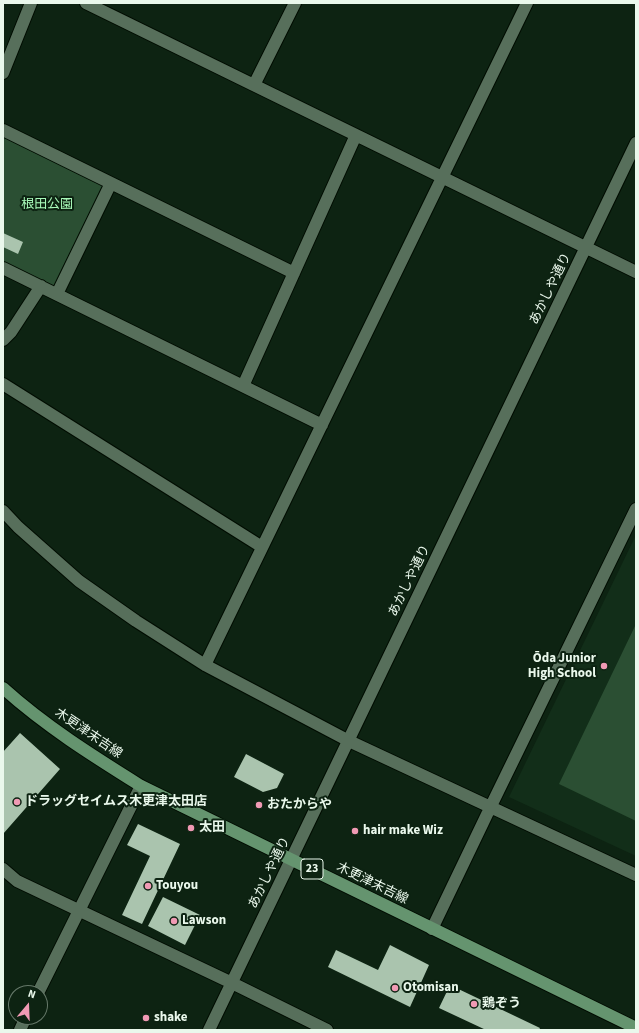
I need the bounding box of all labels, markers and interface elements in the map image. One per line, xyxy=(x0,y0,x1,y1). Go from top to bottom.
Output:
park label: 根田公園 xyxy=(21,197,73,213)
street label: あかしや通り xyxy=(527,251,575,327)
street label: あかしや通り xyxy=(386,543,434,619)
place label: Ōda Junior High School xyxy=(528,651,596,682)
marker: Ōda Junior High School xyxy=(599,661,609,671)
street label: 木更津末吉線 xyxy=(51,706,125,762)
place label: ドラッグセイムス木更津太田店 xyxy=(25,794,207,810)
marker: ドラッグセイムス木更津太田店 xyxy=(12,797,22,807)
place label: おたからや xyxy=(267,797,332,813)
marker: おたからや xyxy=(254,800,264,810)
place label: 太田 xyxy=(199,820,225,836)
marker: 太田 xyxy=(186,823,196,833)
place label: hair make Wiz xyxy=(363,823,443,839)
marker: hair make Wiz xyxy=(350,826,360,836)
street label: あかしや通り xyxy=(246,835,294,911)
road number: 23 xyxy=(301,859,323,879)
street label: 木更津末吉線 xyxy=(334,860,410,908)
place label: Touyou xyxy=(156,878,198,894)
marker: Touyou xyxy=(143,881,153,891)
place label: Lawson xyxy=(182,913,226,929)
marker: Lawson xyxy=(169,916,179,926)
place label: Otomisan xyxy=(403,980,459,996)
marker: Otomisan xyxy=(390,983,400,993)
north arrow xyxy=(8,985,48,1025)
text: N xyxy=(26,986,38,1002)
place label: 鶏ぞう xyxy=(482,996,521,1012)
marker: 鶏ぞう xyxy=(469,999,479,1009)
place label: shake xyxy=(154,1010,188,1026)
marker: shake xyxy=(141,1013,151,1023)

